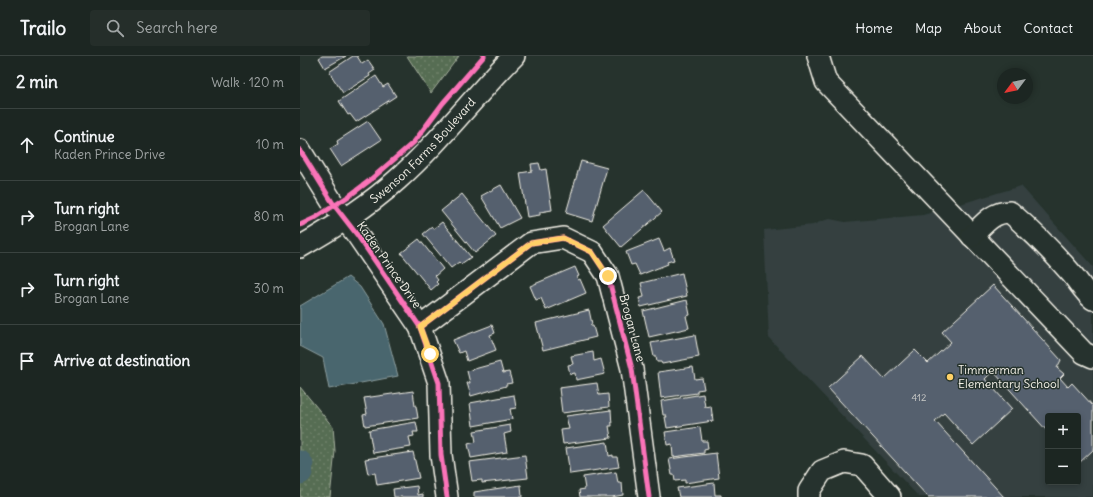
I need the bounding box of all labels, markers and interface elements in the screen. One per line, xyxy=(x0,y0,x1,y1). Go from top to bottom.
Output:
search box xyxy=(90,10,370,46)
text: Trailo xyxy=(20,16,66,40)
icon: search xyxy=(104,17,126,39)
text: Search here xyxy=(136,18,218,37)
text: Home xyxy=(855,19,893,37)
text: Map xyxy=(915,19,942,37)
text: About xyxy=(964,19,1002,37)
text: Contact xyxy=(1024,19,1073,37)
north arrow xyxy=(997,68,1033,104)
text: 2 min xyxy=(16,71,58,93)
text: Walk · 120 m xyxy=(211,74,284,91)
street label: Swenson Farms Boulevard xyxy=(367,95,479,206)
text: Continue xyxy=(54,127,115,146)
icon: ahead xyxy=(16,134,38,156)
text: 10 m xyxy=(256,136,284,153)
text: Kaden Prince Drive xyxy=(54,146,165,163)
text: Turn right xyxy=(54,199,119,218)
icon: right xyxy=(16,206,38,228)
text: 80 m xyxy=(253,208,284,225)
text: Brogan Lane xyxy=(54,218,129,235)
street label: Kaden Prince Drive xyxy=(354,218,425,311)
route end xyxy=(599,267,617,285)
text: Turn right xyxy=(54,271,119,290)
icon: right xyxy=(16,278,38,300)
text: 30 m xyxy=(254,280,284,297)
text: Brogan Lane xyxy=(54,290,129,307)
street label: Brogan Lane xyxy=(616,292,649,363)
route start xyxy=(421,345,439,363)
icon: arrive xyxy=(16,350,38,372)
text: Arrive at destination xyxy=(54,351,190,370)
place label: Timmerman Elementary School xyxy=(958,362,1059,391)
marker: Timmerman Elementary School xyxy=(945,372,955,382)
house number: 412 xyxy=(911,391,927,404)
map controls xyxy=(1045,413,1081,485)
button: + xyxy=(1045,413,1081,449)
button: − xyxy=(1045,449,1081,485)

